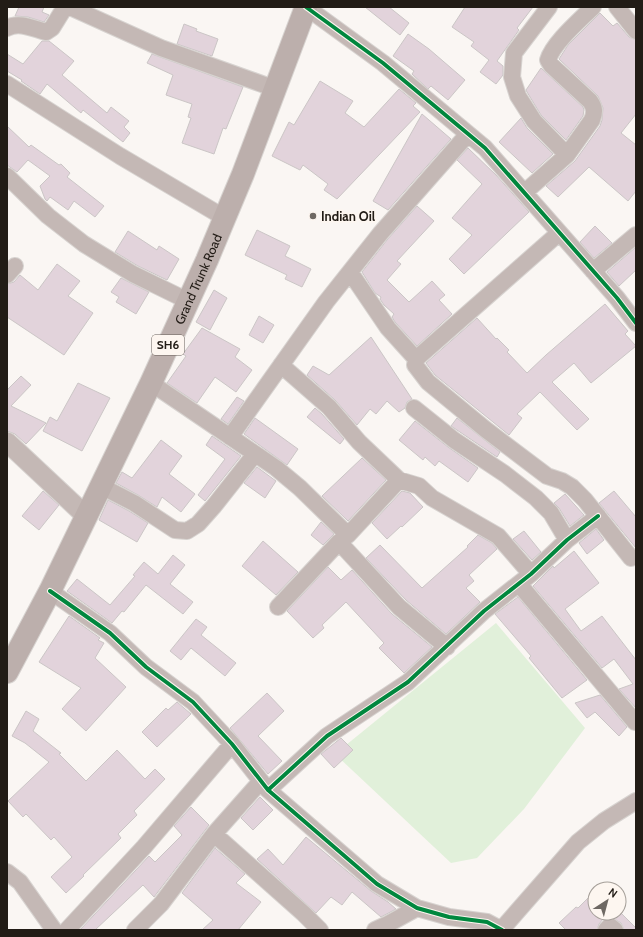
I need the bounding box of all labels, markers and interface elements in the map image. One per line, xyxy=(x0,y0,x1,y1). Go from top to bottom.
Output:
place label: Indian Oil xyxy=(321,208,376,224)
marker: Indian Oil xyxy=(308,211,318,221)
street label: Grand Trunk Road xyxy=(171,231,225,327)
road number: SH6 xyxy=(152,335,184,355)
north arrow xyxy=(587,881,627,921)
text: N xyxy=(606,885,620,901)

